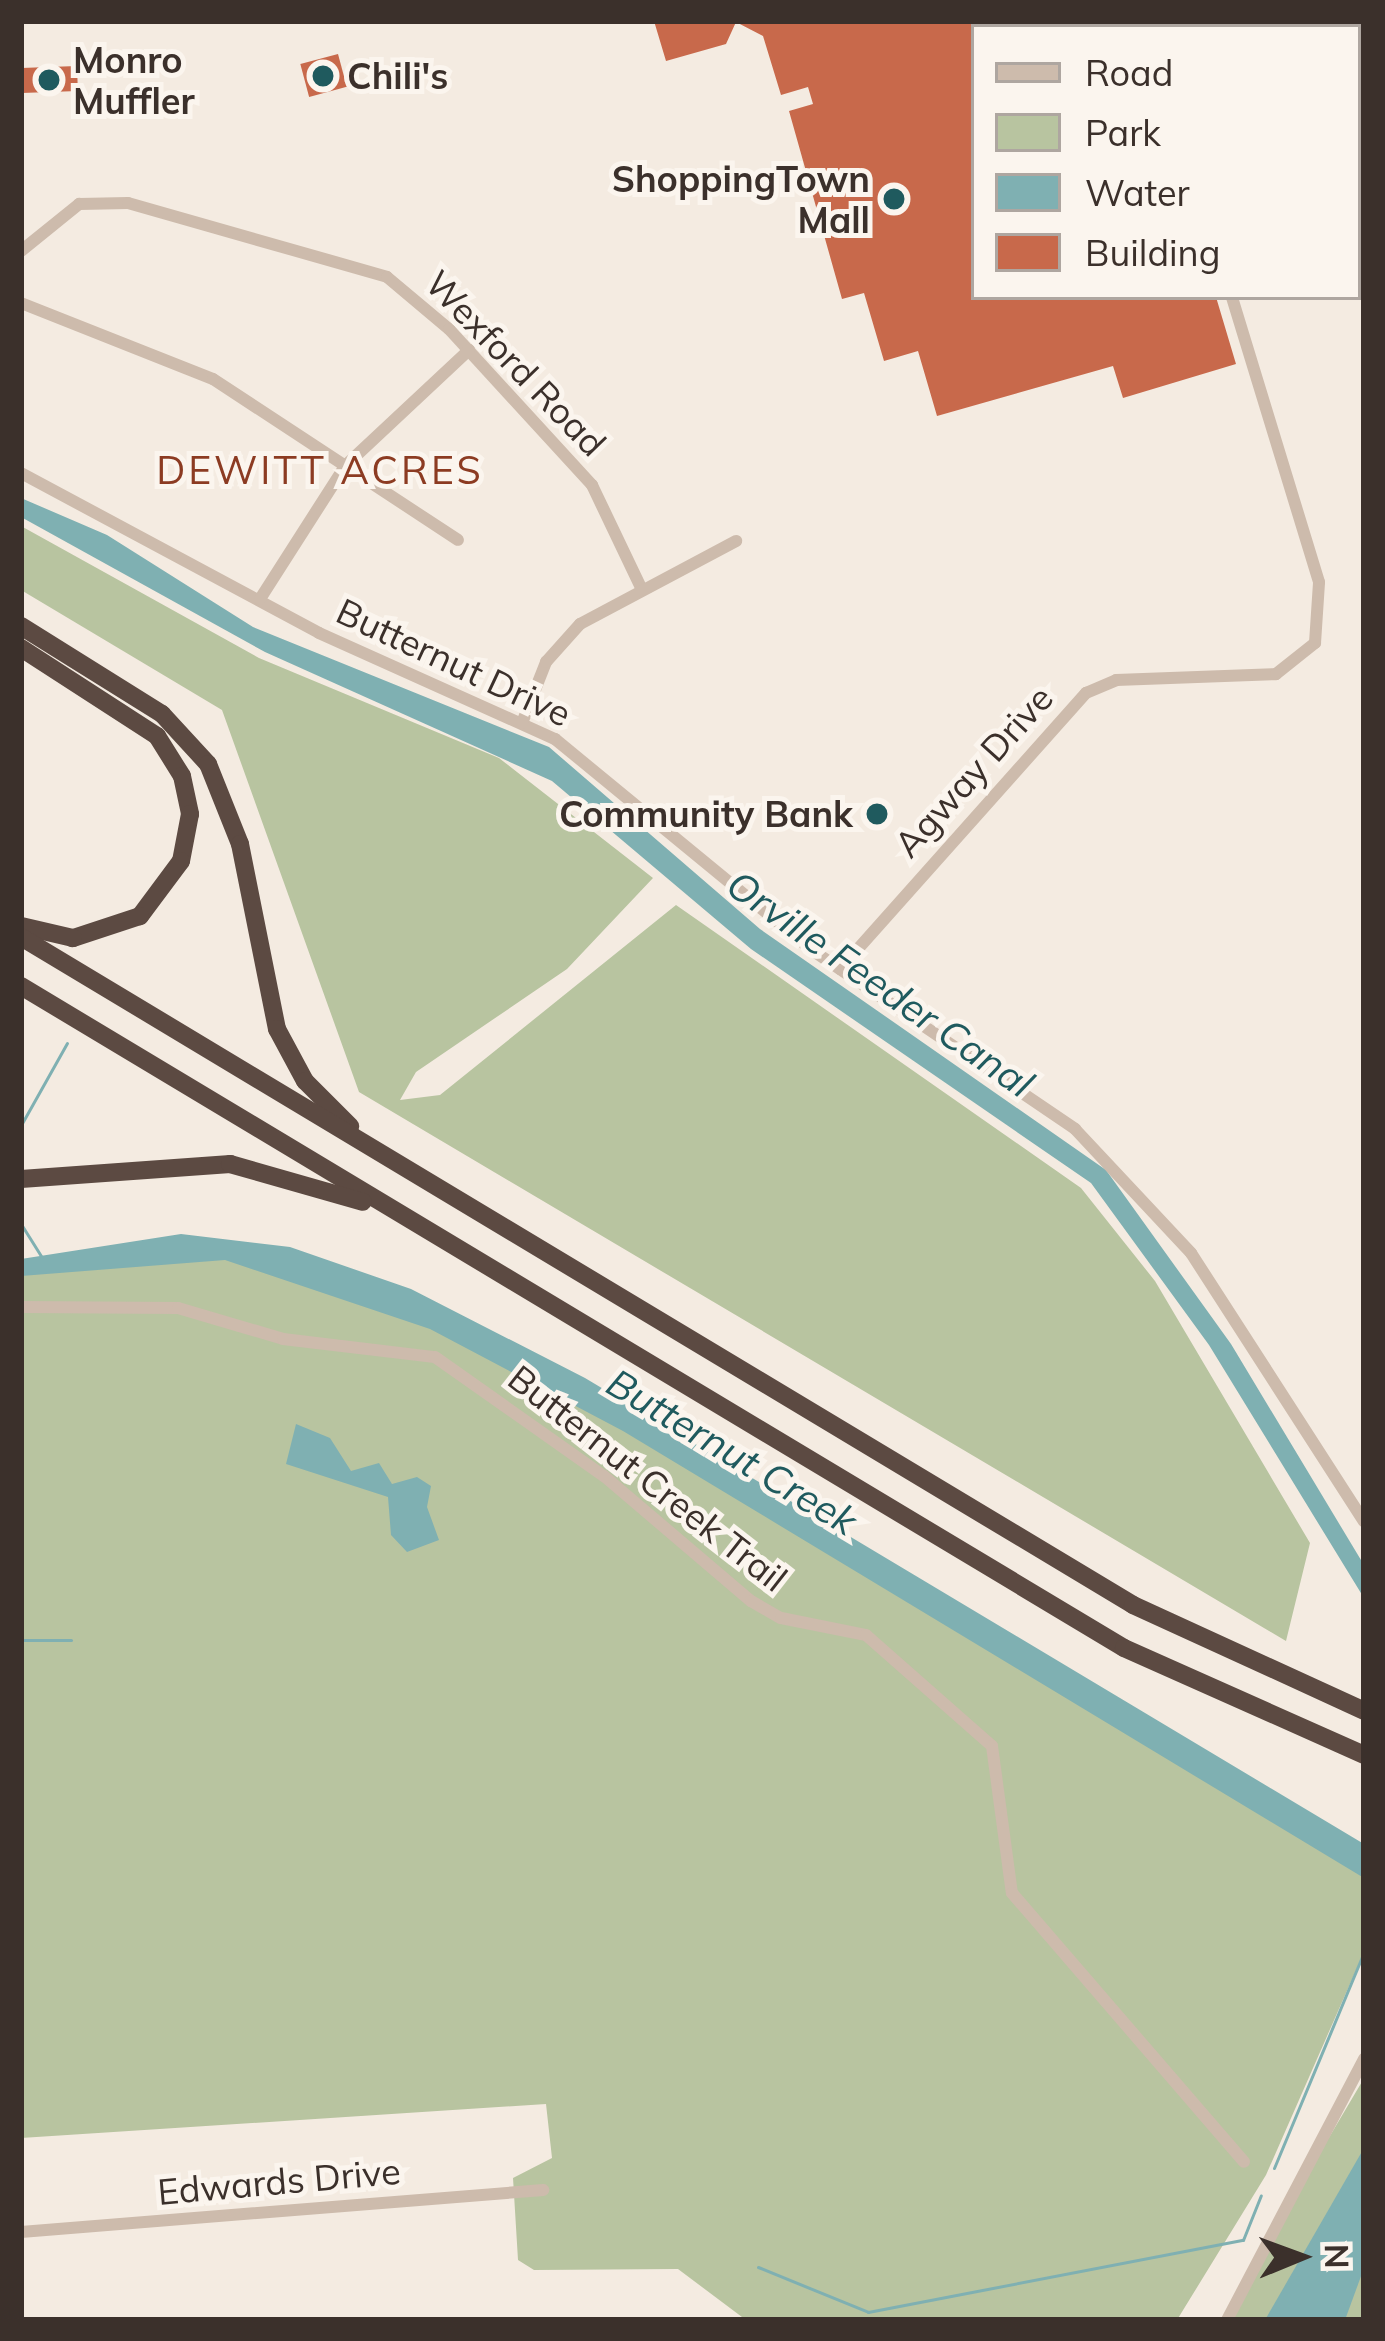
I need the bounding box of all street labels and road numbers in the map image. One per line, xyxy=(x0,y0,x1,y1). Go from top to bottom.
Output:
street label: Wexford Road xyxy=(417,261,615,465)
street label: Butternut Drive xyxy=(330,589,578,735)
street label: Agway Drive xyxy=(885,676,1061,866)
street label: Butternut Creek Trail xyxy=(500,1356,796,1600)
street label: Edwards Drive xyxy=(156,2149,402,2213)

